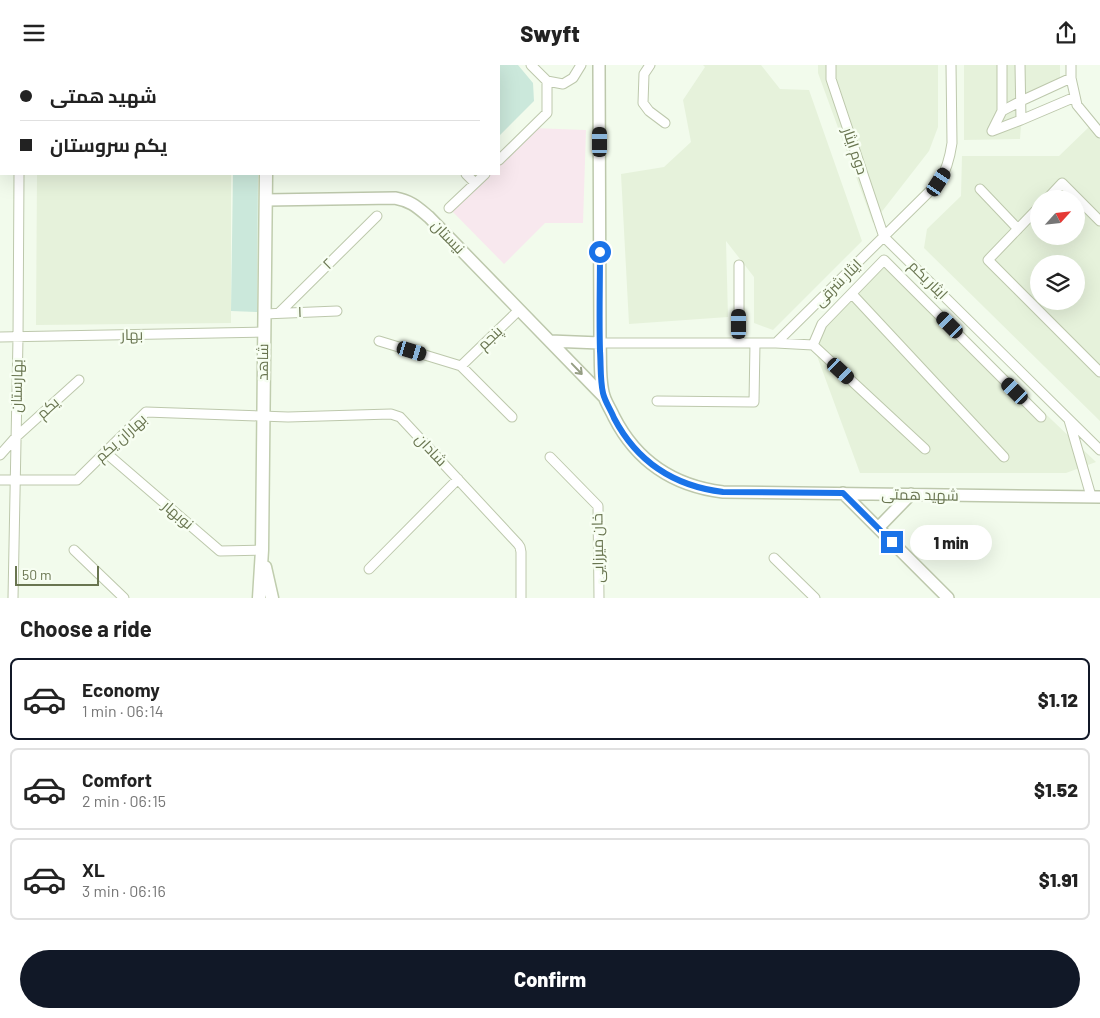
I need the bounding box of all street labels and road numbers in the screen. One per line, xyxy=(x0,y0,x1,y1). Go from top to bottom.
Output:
street label: دوم ایثار xyxy=(837,124,872,177)
street label: نيستان xyxy=(427,216,469,258)
street label: ۲ xyxy=(318,254,337,272)
street label: ایثار شرقی xyxy=(810,255,866,311)
street label: ایثار یکم xyxy=(904,256,952,304)
street label: ۱ xyxy=(297,302,303,320)
street label: پنجم xyxy=(473,321,507,355)
street label: بهار xyxy=(120,325,143,345)
street label: شاهد xyxy=(253,343,271,381)
street label: بهارستان xyxy=(7,359,27,413)
street label: یکم xyxy=(32,393,64,423)
street label: بهاران یکم xyxy=(91,409,151,467)
street label: شادان xyxy=(411,429,451,471)
street label: شهید همتی xyxy=(881,484,959,506)
street label: نوبهار xyxy=(157,495,198,534)
street label: خان میرزایی xyxy=(587,513,609,583)

